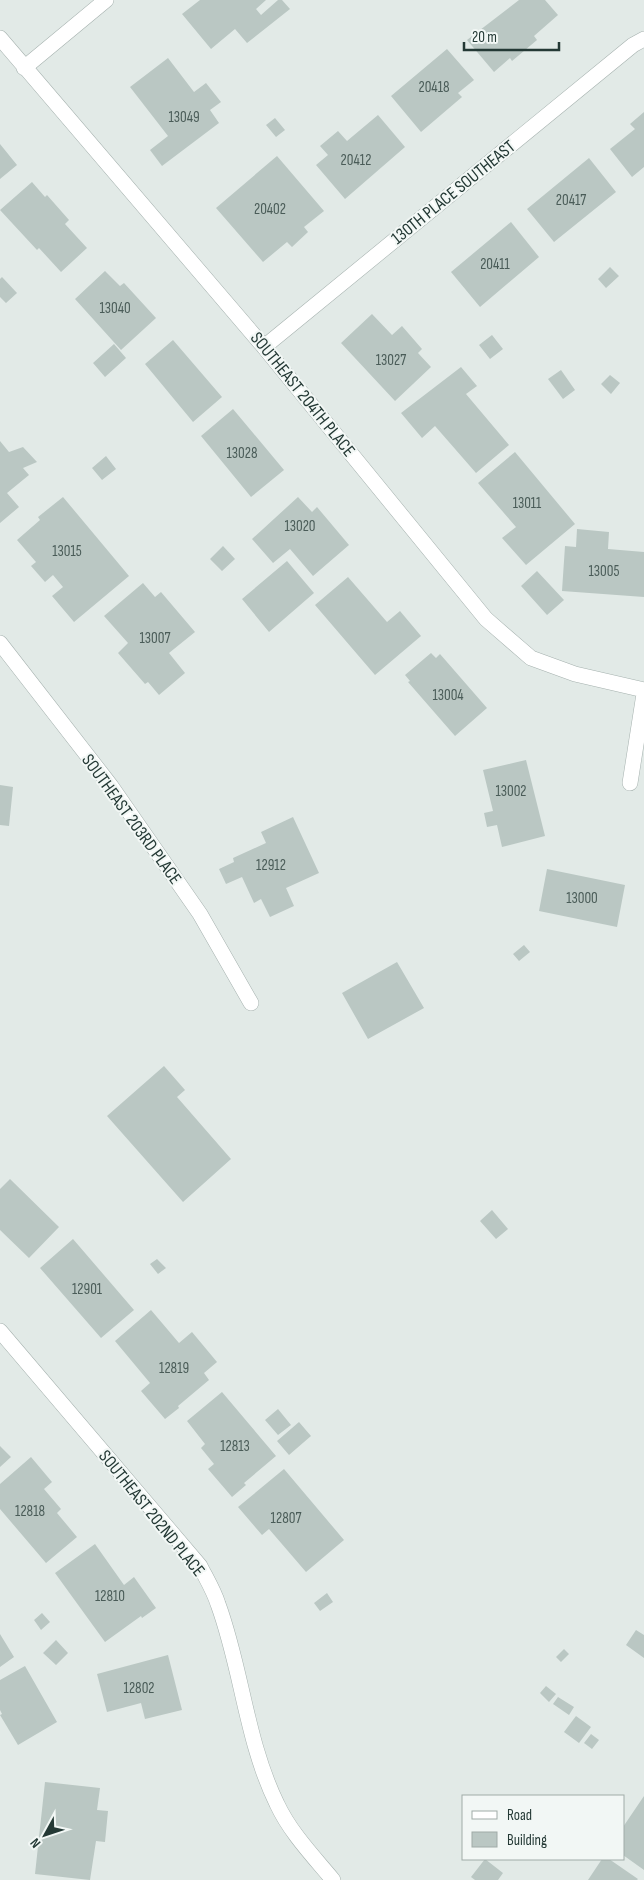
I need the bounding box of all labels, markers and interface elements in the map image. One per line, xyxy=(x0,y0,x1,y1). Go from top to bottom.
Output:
scale bar xyxy=(464,20,559,52)
text: 20 m xyxy=(472,28,497,47)
house number: 20418 xyxy=(418,78,450,97)
house number: 13049 xyxy=(168,108,200,127)
street label: 130TH PLACE SOUTHEAST xyxy=(387,136,520,249)
house number: 20412 xyxy=(341,151,371,170)
house number: 20417 xyxy=(556,191,586,210)
house number: 20402 xyxy=(254,200,286,219)
house number: 20411 xyxy=(480,255,511,274)
house number: 13040 xyxy=(99,299,131,318)
street label: SOUTHEAST 204TH PLACE xyxy=(246,328,359,461)
house number: 13027 xyxy=(376,351,406,370)
house number: 13028 xyxy=(227,444,257,463)
house number: 13011 xyxy=(513,494,542,513)
house number: 13020 xyxy=(284,517,316,536)
house number: 13015 xyxy=(52,542,82,561)
house number: 13005 xyxy=(589,562,619,581)
house number: 13007 xyxy=(140,629,170,648)
house number: 13004 xyxy=(432,686,464,705)
street label: SOUTHEAST 203RD PLACE xyxy=(77,750,186,888)
house number: 13002 xyxy=(495,782,527,801)
house number: 12912 xyxy=(256,856,286,875)
house number: 13000 xyxy=(566,889,598,908)
house number: 12901 xyxy=(72,1280,103,1299)
house number: 12819 xyxy=(159,1359,189,1378)
house number: 12813 xyxy=(220,1437,250,1456)
street label: SOUTHEAST 202ND PLACE xyxy=(94,1446,209,1581)
house number: 12818 xyxy=(15,1502,45,1521)
house number: 12807 xyxy=(271,1509,301,1528)
house number: 12810 xyxy=(95,1587,125,1606)
house number: 12802 xyxy=(123,1679,155,1698)
legend xyxy=(462,1795,624,1860)
text: Road xyxy=(507,1806,532,1825)
north arrow xyxy=(20,1810,70,1860)
text: Building xyxy=(507,1831,547,1850)
text: N xyxy=(27,1835,44,1851)

